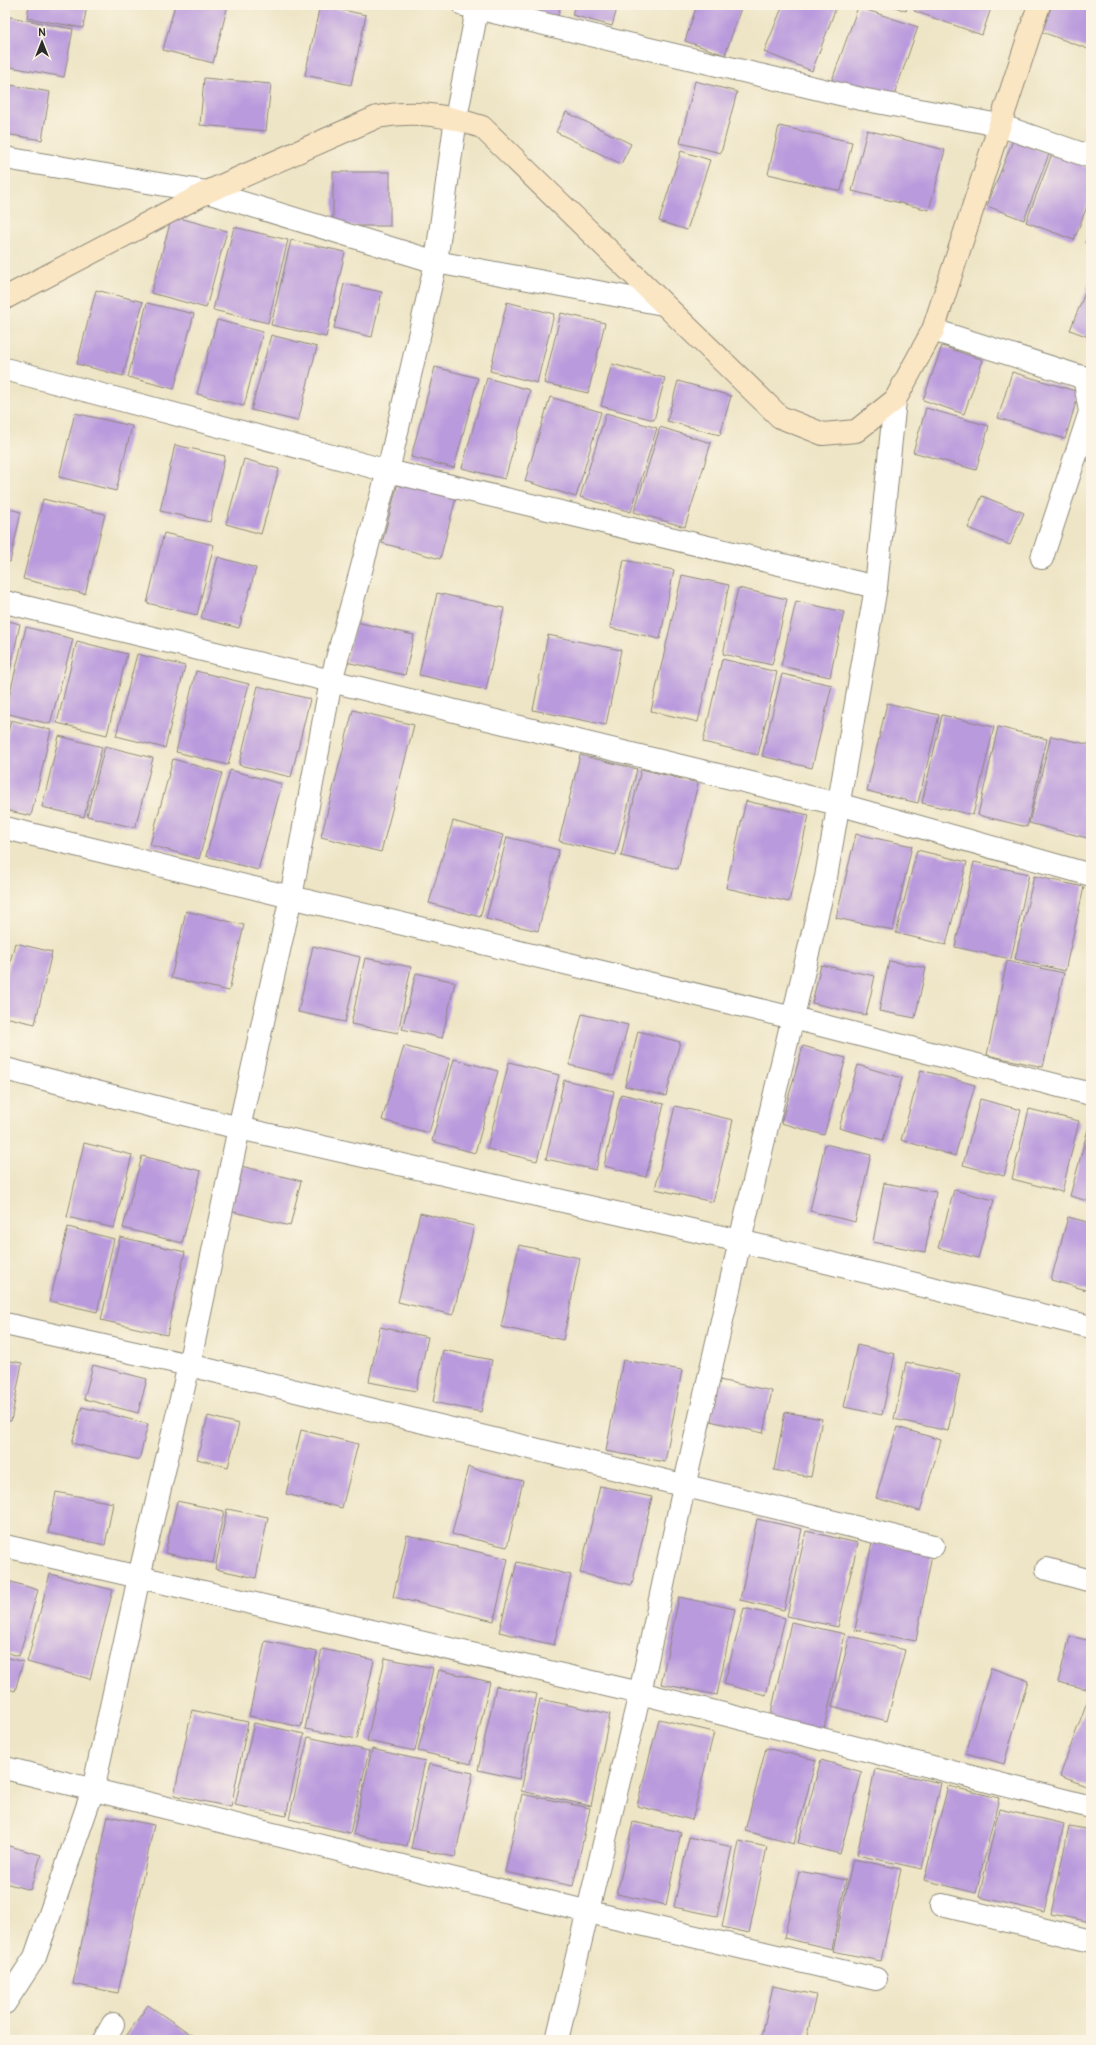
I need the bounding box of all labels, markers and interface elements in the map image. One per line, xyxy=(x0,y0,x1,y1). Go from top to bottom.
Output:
north arrow xyxy=(22,22,62,62)
text: N xyxy=(38,26,46,39)

